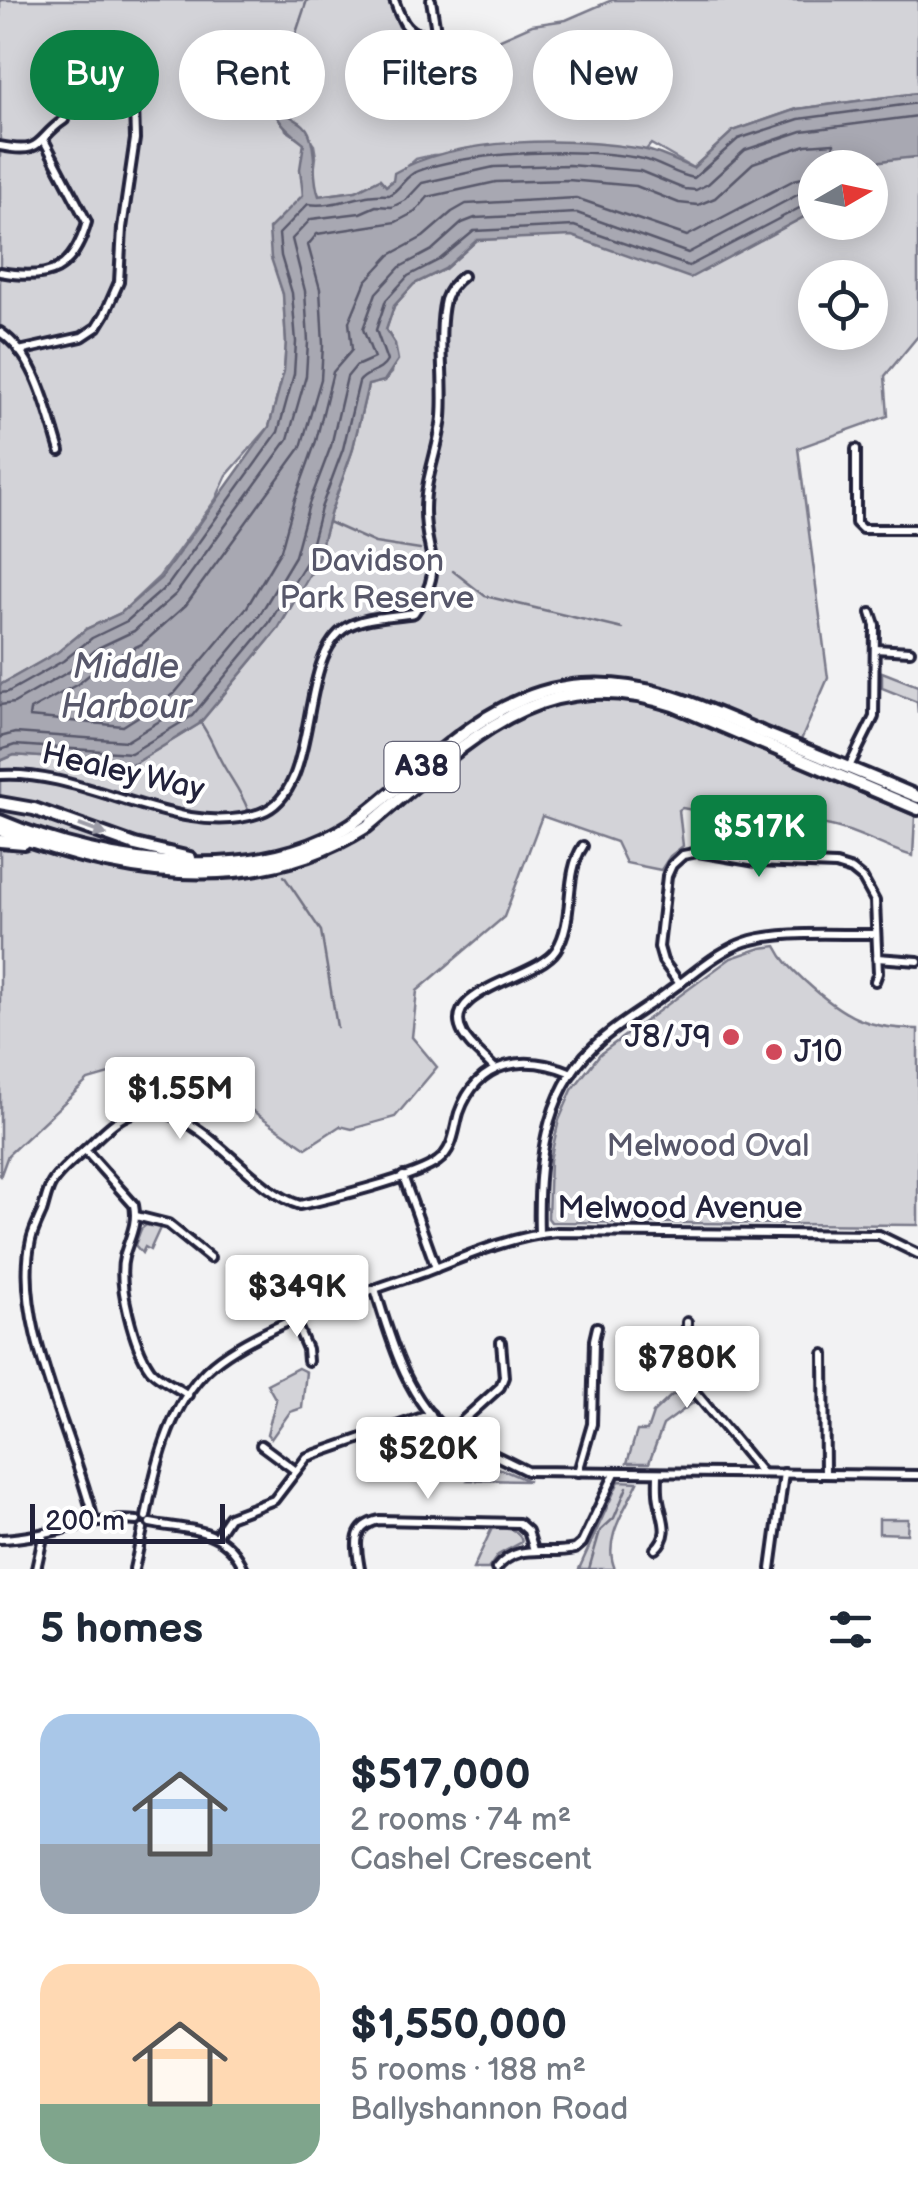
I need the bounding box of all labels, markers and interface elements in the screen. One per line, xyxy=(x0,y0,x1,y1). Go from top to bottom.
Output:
chip: Buy xyxy=(30,30,159,120)
chip: Rent xyxy=(179,30,325,120)
chip: Filters xyxy=(345,30,513,120)
chip: New xyxy=(533,30,673,120)
north arrow xyxy=(798,150,888,240)
map controls xyxy=(798,150,888,350)
button: locate xyxy=(798,260,888,350)
park label: Davidson Park Reserve xyxy=(280,542,474,618)
water label: Middle Harbour xyxy=(61,646,194,729)
street label: Healey Way xyxy=(38,734,209,810)
road number: A38 xyxy=(384,742,460,792)
pin: $517K xyxy=(689,795,829,880)
text: $517K xyxy=(713,808,805,847)
one-way arrow xyxy=(79,823,109,838)
place label: J8/J9 xyxy=(625,1018,711,1057)
marker: J8/J9 xyxy=(720,1026,742,1048)
place label: J10 xyxy=(794,1033,842,1072)
marker: J10 xyxy=(763,1041,785,1063)
pin: $1.55M xyxy=(99,1057,261,1142)
text: $1.55M xyxy=(127,1070,233,1109)
park label: Melwood Oval xyxy=(607,1127,809,1166)
street label: Melwood Avenue xyxy=(557,1189,803,1228)
pin: $349K xyxy=(227,1255,367,1340)
text: $349K xyxy=(247,1268,347,1307)
pin: $780K xyxy=(617,1326,757,1411)
text: $780K xyxy=(637,1339,737,1378)
pin: $520K xyxy=(358,1417,498,1502)
text: $520K xyxy=(378,1430,478,1469)
scale bar xyxy=(30,1499,225,1544)
text: 200 m xyxy=(45,1505,125,1538)
icon: filters xyxy=(823,1602,878,1657)
text: 5 homes xyxy=(40,1604,203,1655)
text: $517,000 xyxy=(350,1750,531,1801)
icon: home xyxy=(120,1754,240,1874)
text: 2 rooms · 74 m² xyxy=(350,1801,571,1840)
text: Cashel Crescent xyxy=(350,1840,592,1879)
text: $1,550,000 xyxy=(350,2000,567,2051)
icon: home xyxy=(120,2004,240,2124)
text: 5 rooms · 188 m² xyxy=(350,2051,586,2090)
text: Ballyshannon Road xyxy=(350,2090,628,2129)

